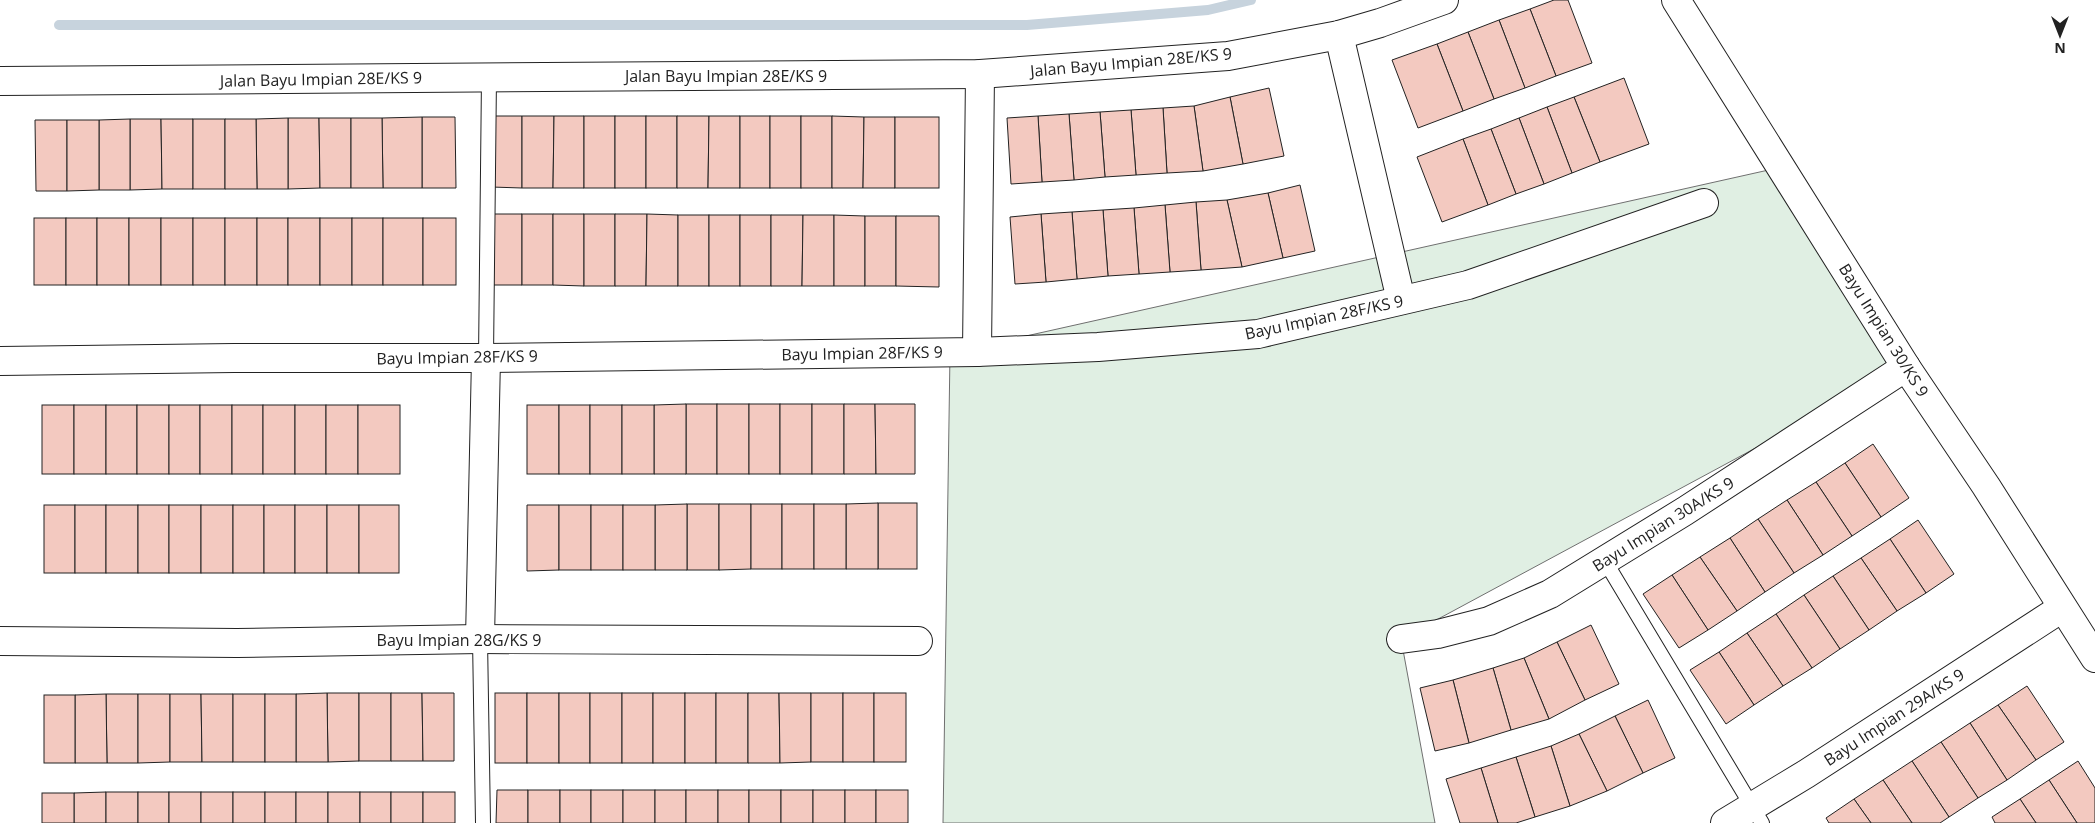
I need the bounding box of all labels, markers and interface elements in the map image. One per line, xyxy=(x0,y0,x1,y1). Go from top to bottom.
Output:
north arrow xyxy=(2035,10,2085,60)
text: N xyxy=(2054,39,2066,58)
street label: Jalan Bayu Impian 28E/KS 9 xyxy=(1027,42,1233,82)
street label: Jalan Bayu Impian 28E/KS 9 xyxy=(623,65,827,87)
street label: Jalan Bayu Impian 28E/KS 9 xyxy=(218,66,422,92)
street label: Bayu Impian 30/KS 9 xyxy=(1834,259,1934,401)
street label: Bayu Impian 28F/KS 9 xyxy=(1243,289,1405,345)
street label: Bayu Impian 28F/KS 9 xyxy=(781,341,943,365)
street label: Bayu Impian 28F/KS 9 xyxy=(376,345,538,369)
street label: Bayu Impian 30A/KS 9 xyxy=(1588,471,1738,577)
street label: Bayu Impian 28G/KS 9 xyxy=(377,629,541,651)
street label: Bayu Impian 29A/KS 9 xyxy=(1820,663,1968,771)

